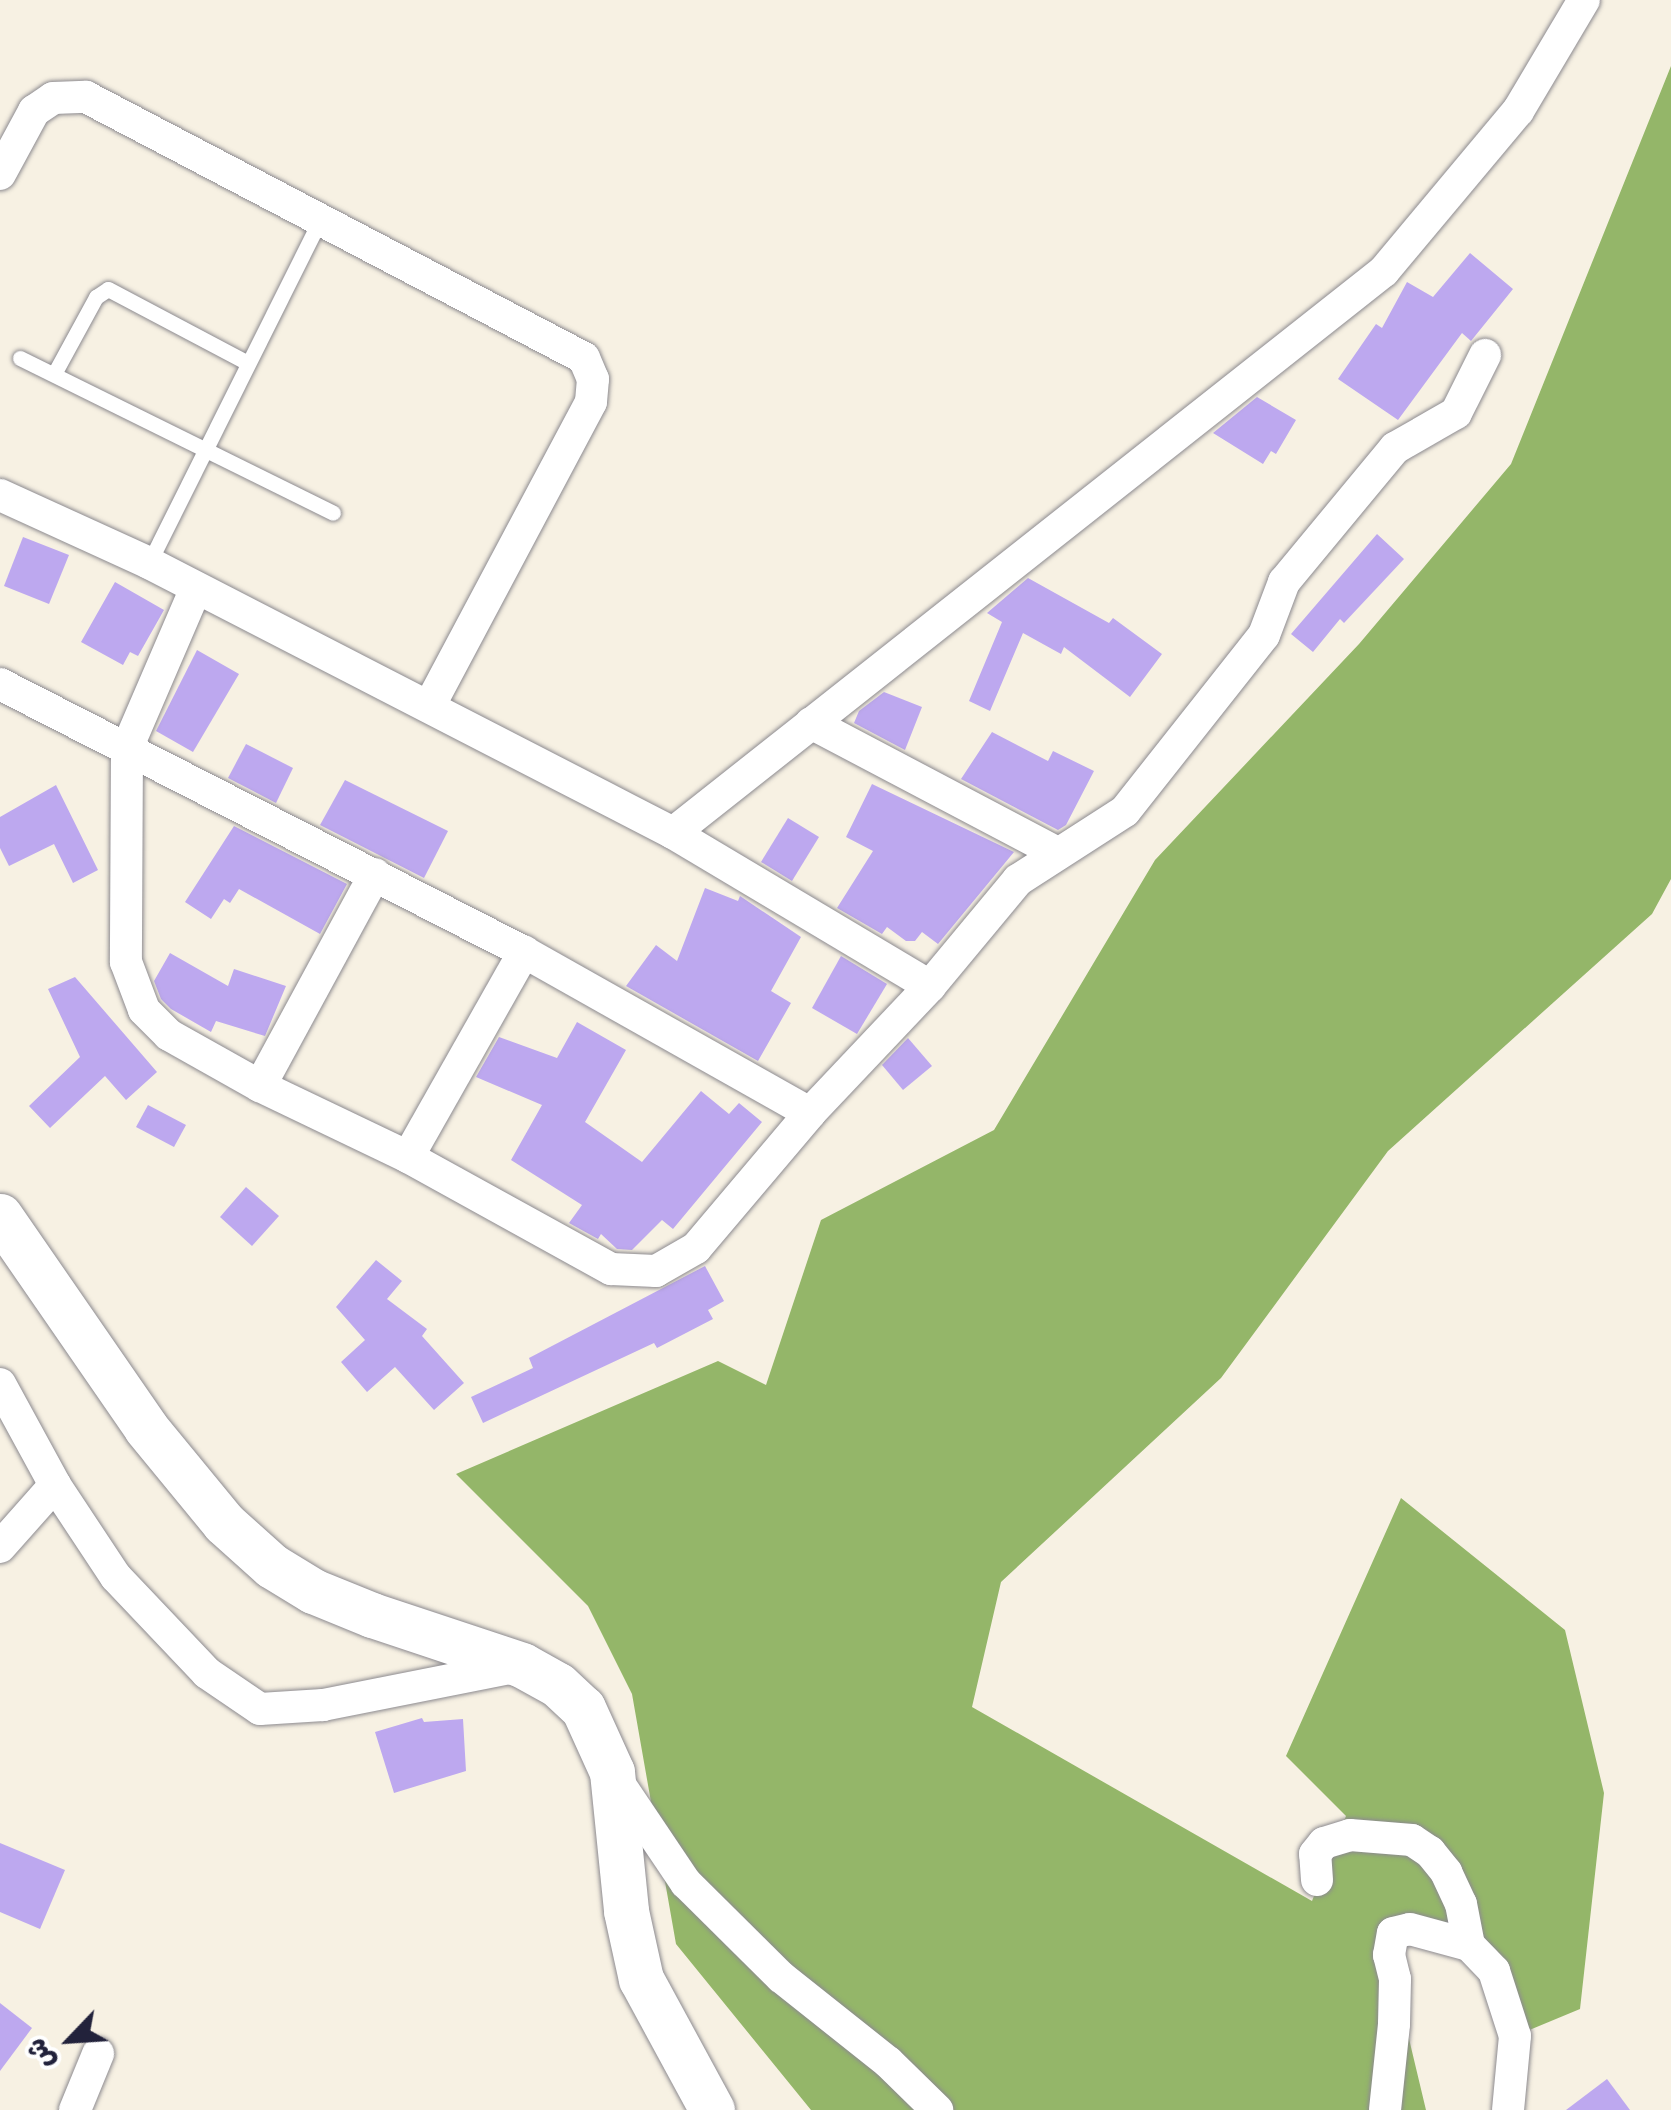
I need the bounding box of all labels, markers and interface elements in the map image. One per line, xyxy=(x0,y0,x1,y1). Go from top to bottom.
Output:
north arrow xyxy=(20,1990,120,2090)
text: ش xyxy=(17,2030,67,2076)

